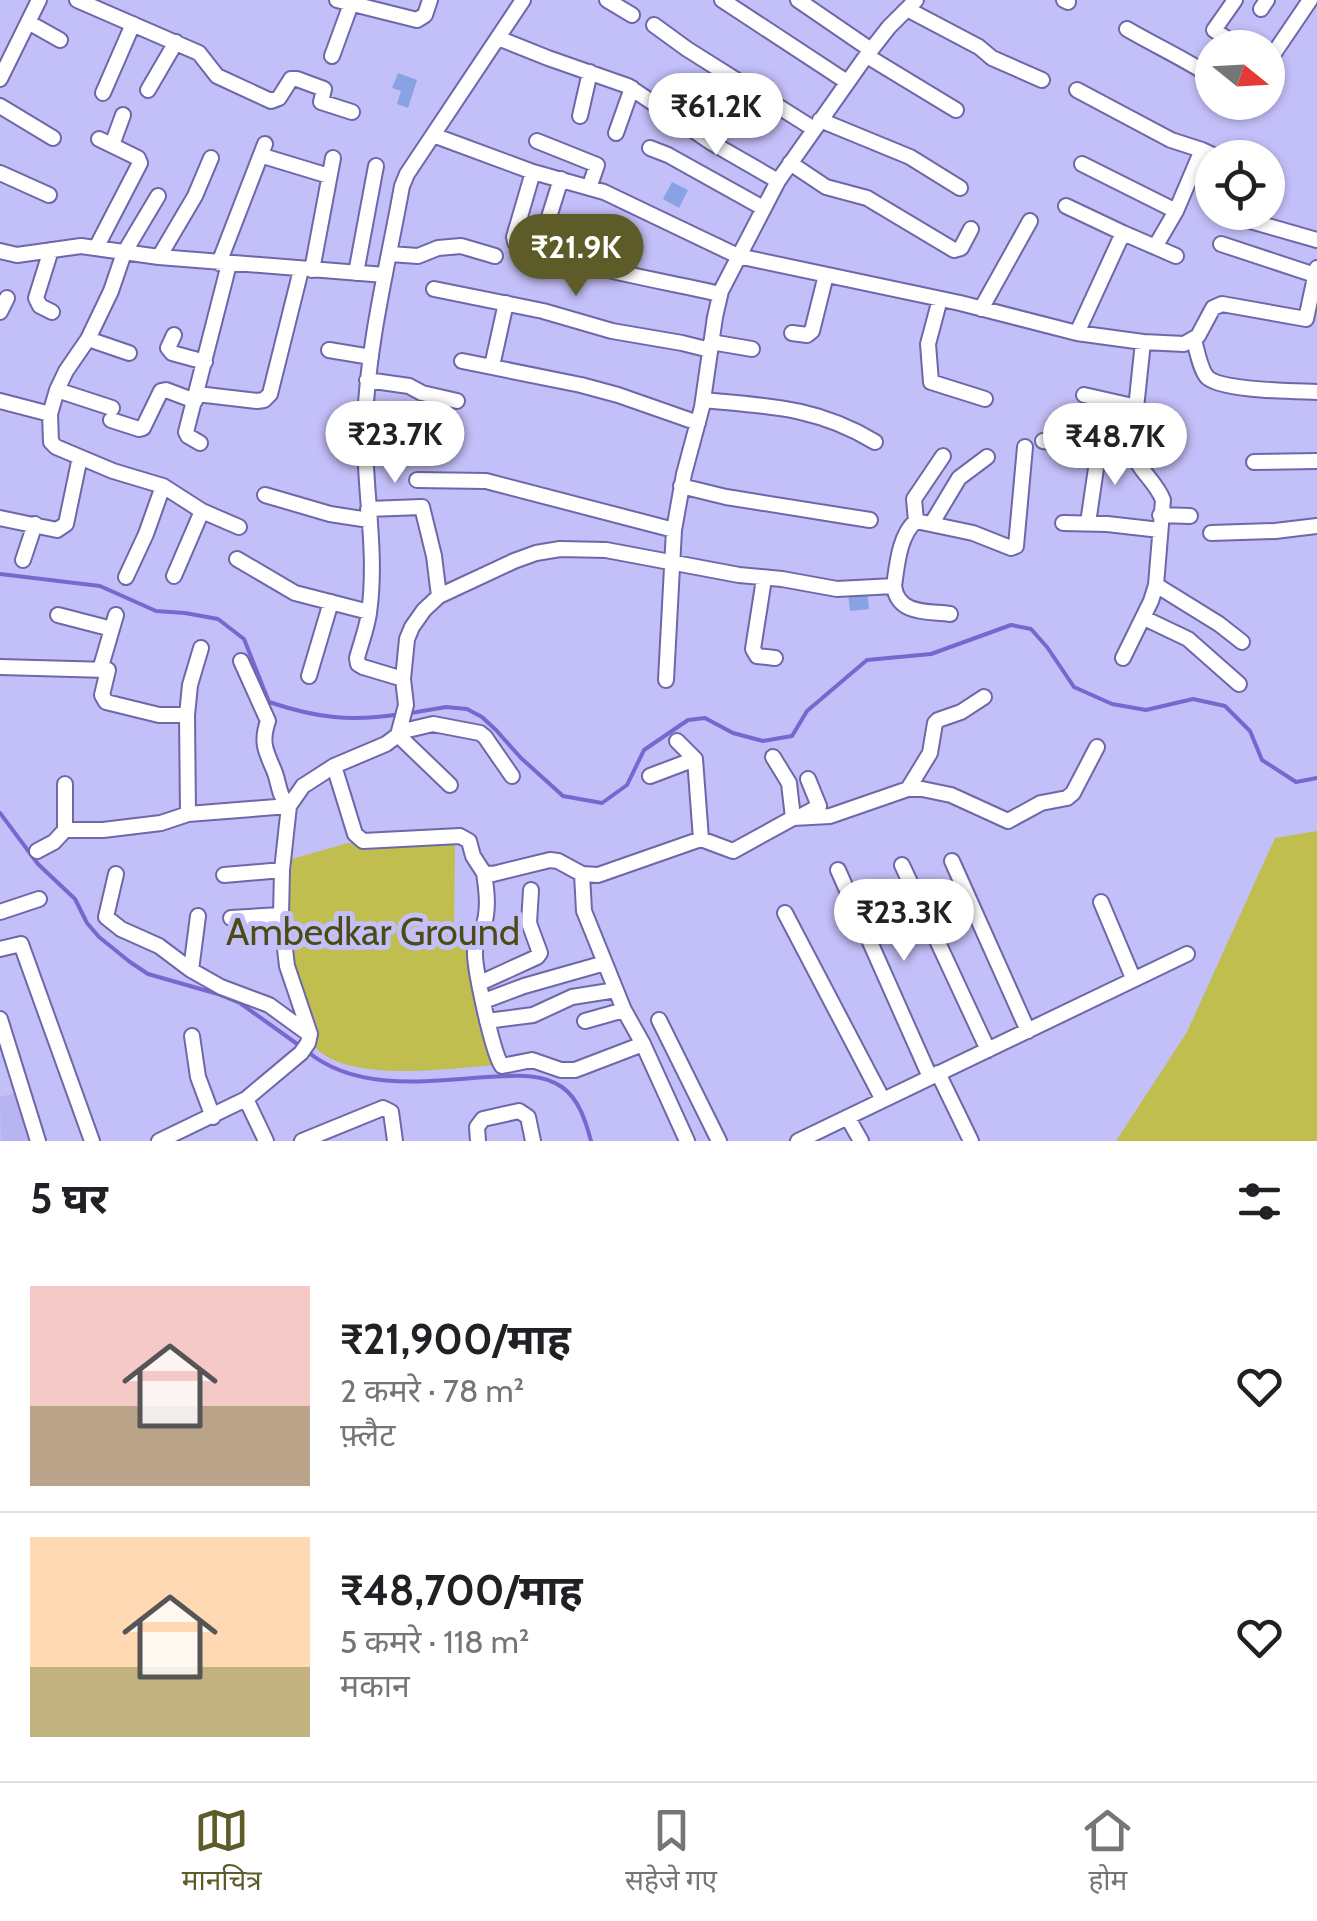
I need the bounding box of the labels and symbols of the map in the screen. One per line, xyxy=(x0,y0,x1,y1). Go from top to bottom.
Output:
north arrow xyxy=(1195,30,1285,120)
pin: ₹61.2K xyxy=(635,73,797,158)
pin: ₹21.9K xyxy=(495,214,657,299)
pin: ₹23.7K xyxy=(314,401,476,486)
pin: ₹48.7K xyxy=(1034,403,1196,488)
pin: ₹23.3K xyxy=(823,879,985,964)
park label: Ambedkar Ground xyxy=(226,908,520,955)

